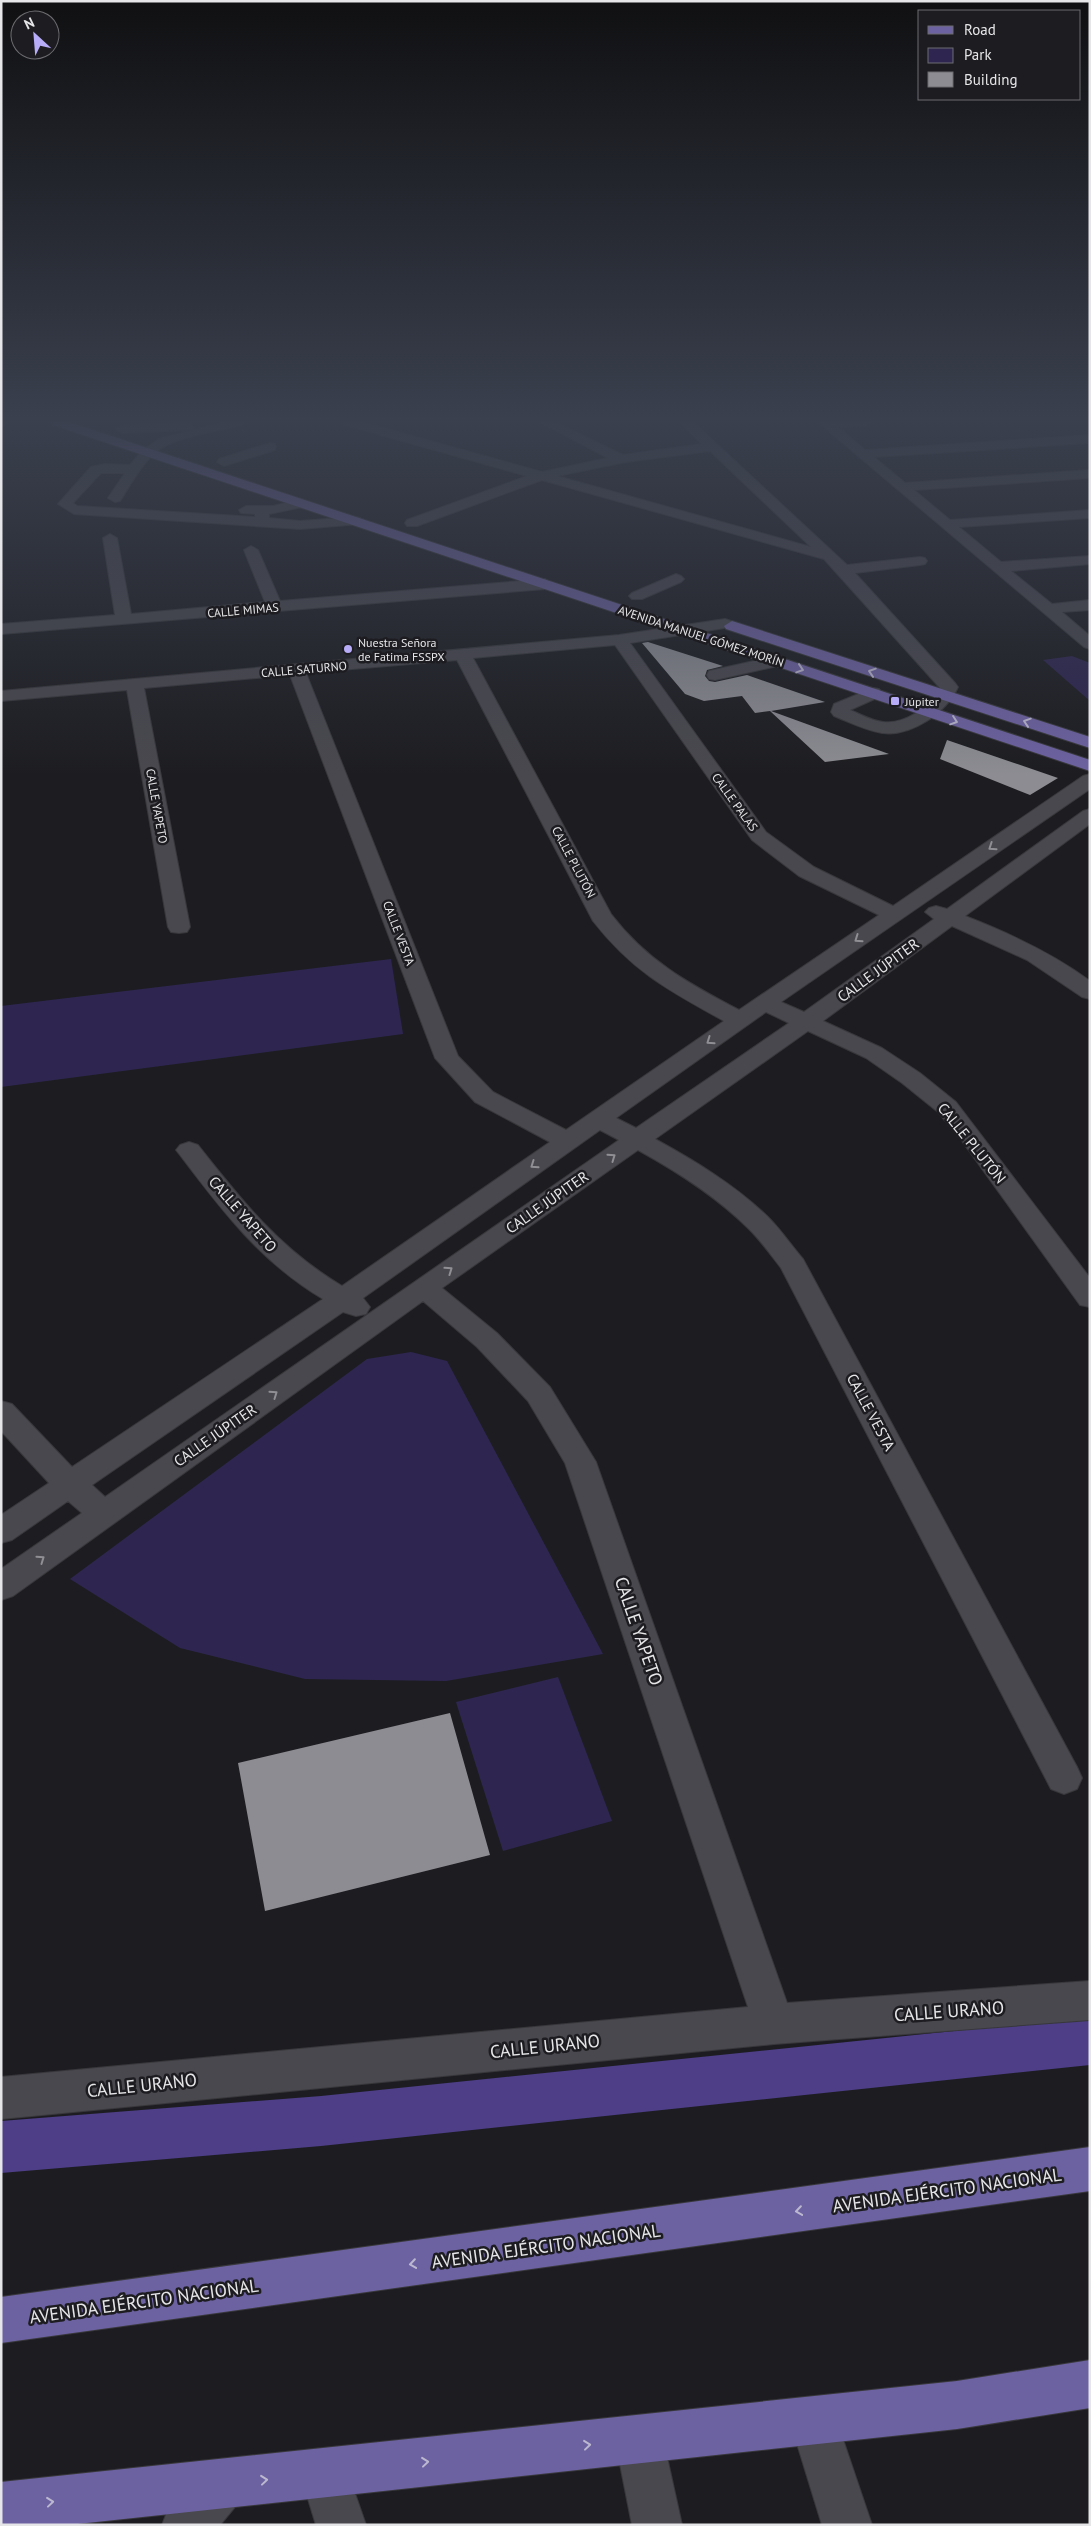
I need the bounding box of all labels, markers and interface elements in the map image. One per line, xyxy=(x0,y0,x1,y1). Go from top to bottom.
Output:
north arrow xyxy=(10,10,60,60)
legend xyxy=(918,10,1081,100)
text: N xyxy=(21,13,37,33)
text: Road xyxy=(964,20,996,39)
text: Park xyxy=(964,45,992,64)
text: Building xyxy=(964,70,1018,89)
street label: CALLE MIMAS xyxy=(207,599,279,621)
street label: AVENIDA MANUEL GÓMEZ MORÍN xyxy=(616,602,786,670)
place label: Nuestra Señora de Fatima FSSPX xyxy=(358,635,445,664)
marker: Nuestra Señora de Fatima FSSPX xyxy=(342,643,354,655)
street label: CALLE SATURNO xyxy=(260,658,348,680)
one-way arrow xyxy=(796,663,804,673)
one-way arrow xyxy=(869,667,877,677)
place label: Júpiter xyxy=(904,694,939,709)
marker: Júpiter xyxy=(889,695,901,707)
one-way arrow xyxy=(950,715,958,725)
one-way arrow xyxy=(1023,718,1031,728)
street label: CALLE YAPETO xyxy=(143,767,171,845)
street label: CALLE PALAS xyxy=(709,770,761,834)
street label: CALLE PLUTÓN xyxy=(549,824,599,900)
one-way arrow xyxy=(988,841,998,850)
street label: CALLE VESTA xyxy=(380,899,418,967)
one-way arrow xyxy=(854,933,864,942)
street label: CALLE JÚPITER xyxy=(833,934,923,1006)
one-way arrow xyxy=(706,1035,716,1044)
street label: CALLE PLUTÓN xyxy=(934,1099,1010,1187)
one-way arrow xyxy=(606,1154,615,1163)
one-way arrow xyxy=(530,1159,540,1168)
street label: CALLE JÚPITER xyxy=(502,1166,592,1238)
street label: CALLE YAPETO xyxy=(205,1172,281,1256)
one-way arrow xyxy=(443,1267,453,1276)
street label: CALLE VESTA xyxy=(843,1370,899,1454)
one-way arrow xyxy=(268,1391,277,1400)
street label: CALLE JÚPITER xyxy=(170,1399,260,1471)
one-way arrow xyxy=(35,1556,45,1565)
street label: CALLE YAPETO xyxy=(610,1574,668,1688)
street label: CALLE URANO xyxy=(893,1996,1005,2026)
street label: CALLE URANO xyxy=(489,2029,601,2063)
street label: CALLE URANO xyxy=(86,2068,198,2102)
street label: AVENIDA EJÉRCITO NACIONAL xyxy=(831,2163,1063,2217)
one-way arrow xyxy=(795,2205,803,2216)
street label: AVENIDA EJÉRCITO NACIONAL xyxy=(430,2219,662,2273)
one-way arrow xyxy=(408,2258,416,2269)
street label: AVENIDA EJÉRCITO NACIONAL xyxy=(28,2274,260,2328)
one-way arrow xyxy=(583,2440,591,2451)
one-way arrow xyxy=(421,2457,429,2468)
one-way arrow xyxy=(260,2474,268,2485)
one-way arrow xyxy=(46,2497,54,2508)

